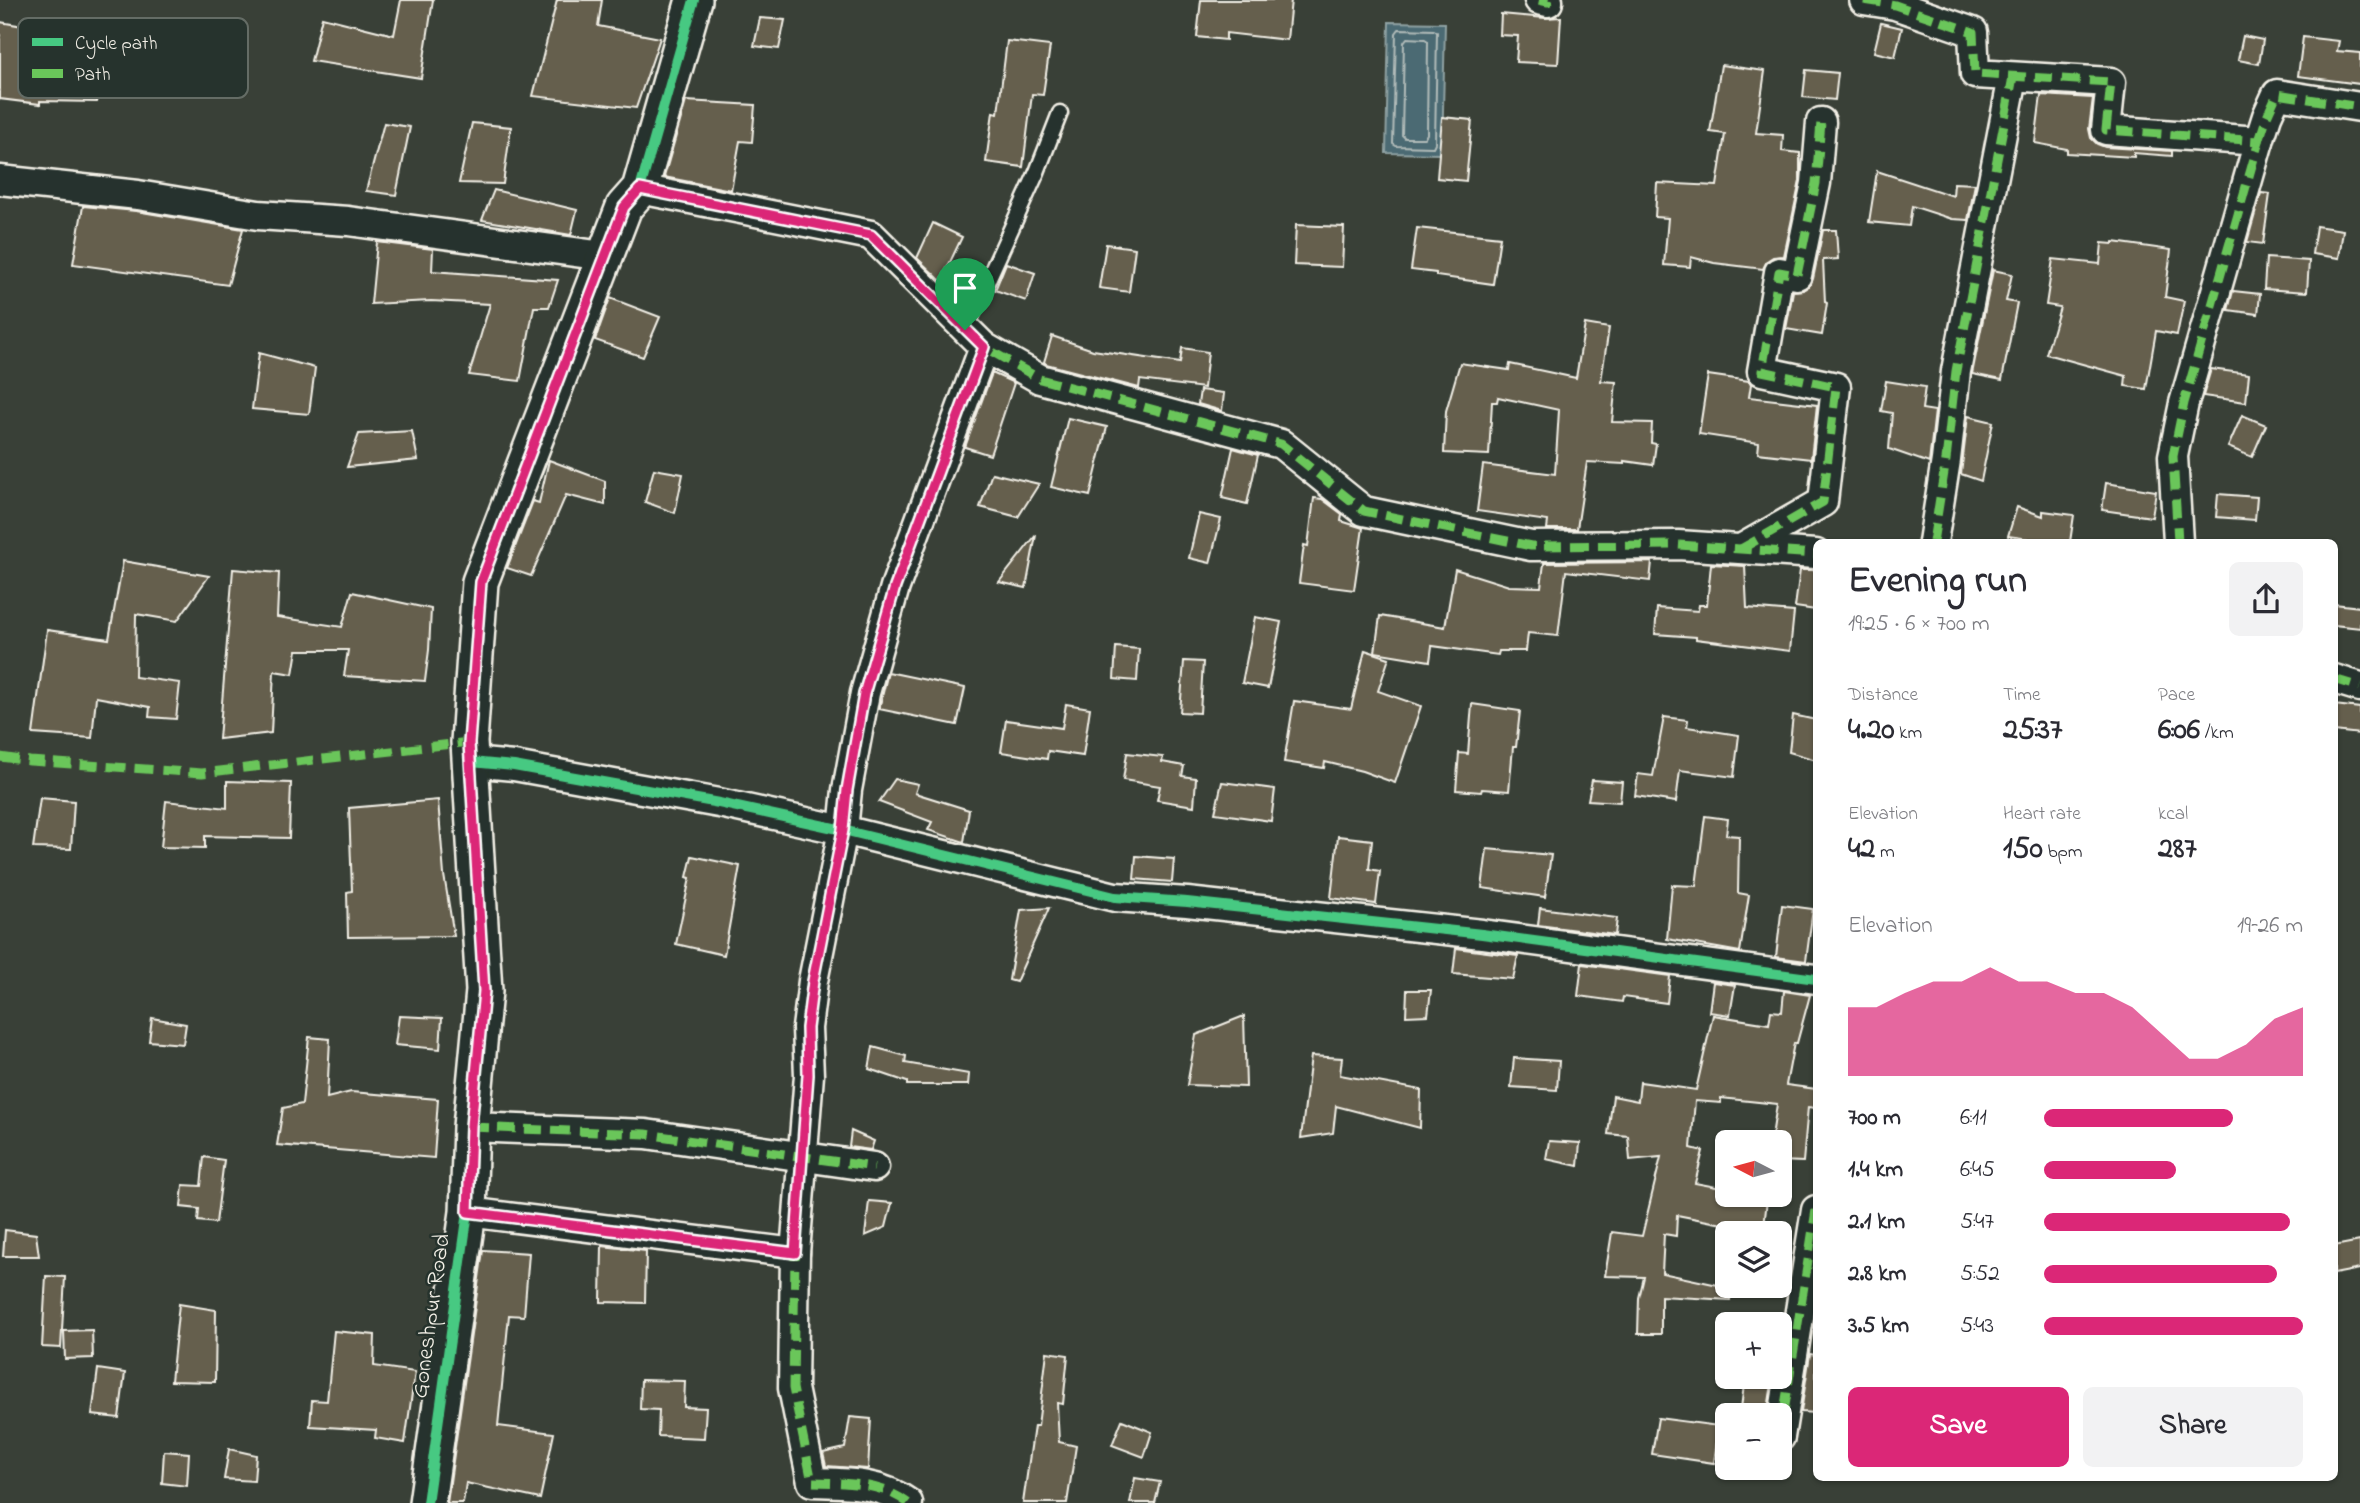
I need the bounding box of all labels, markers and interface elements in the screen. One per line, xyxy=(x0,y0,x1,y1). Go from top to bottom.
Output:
legend xyxy=(18,18,248,98)
text: Cycle path xyxy=(75,31,157,59)
text: Path xyxy=(75,62,111,89)
pin xyxy=(935,258,995,330)
icon: arrive xyxy=(946,269,984,307)
text: Evening run xyxy=(1848,554,2027,610)
button: share xyxy=(2229,562,2303,636)
text: 19:25 · 6 × 700 m xyxy=(1848,608,1990,641)
text: Distance xyxy=(1848,682,1918,709)
text: Time xyxy=(2003,682,2041,709)
text: Pace xyxy=(2158,682,2195,709)
text: 4.20 xyxy=(1848,709,1894,753)
text: 25:37 xyxy=(2003,709,2062,753)
text: 6:06 xyxy=(2158,709,2200,753)
text: km xyxy=(1894,720,1922,747)
text: /km xyxy=(2200,720,2234,747)
text: Elevation xyxy=(1848,801,1918,828)
text: Heart rate xyxy=(2003,801,2081,828)
text: kcal xyxy=(2158,801,2188,828)
text: 42 xyxy=(1848,828,1875,872)
text: 150 xyxy=(2003,828,2043,872)
text: 287 xyxy=(2158,828,2197,872)
text: m xyxy=(1875,839,1895,866)
text: bpm xyxy=(2043,839,2083,866)
text: Elevation xyxy=(1848,910,1933,943)
text: 19–26 m xyxy=(2237,910,2303,943)
text: 700 m xyxy=(1848,1102,1901,1135)
text: 6:11 xyxy=(1960,1102,1987,1135)
north arrow xyxy=(1715,1130,1792,1208)
map controls xyxy=(1715,1130,1792,1480)
text: 1.4 km xyxy=(1848,1154,1903,1187)
text: 6:45 xyxy=(1960,1154,1995,1187)
text: 2.1 km xyxy=(1848,1206,1905,1239)
text: 5:47 xyxy=(1960,1206,1994,1239)
button: layers xyxy=(1715,1221,1792,1298)
street label: Goneshpur Road xyxy=(403,1231,461,1401)
text: 2.8 km xyxy=(1848,1258,1906,1291)
text: 5:52 xyxy=(1960,1258,2000,1291)
text: 3.5 km xyxy=(1848,1310,1909,1343)
text: 5:43 xyxy=(1960,1310,1994,1343)
button: + xyxy=(1715,1312,1792,1389)
button: Save xyxy=(1848,1387,2069,1467)
button: Share xyxy=(2083,1387,2303,1467)
button: − xyxy=(1715,1403,1792,1480)

